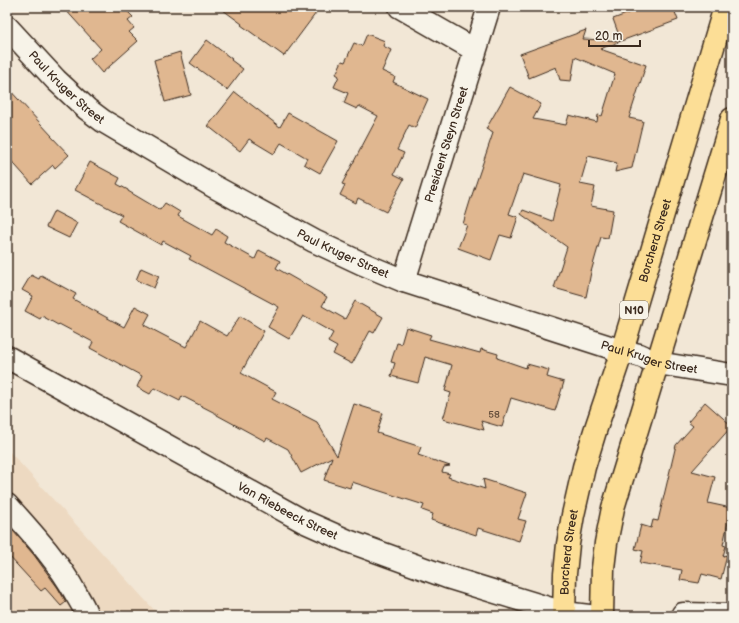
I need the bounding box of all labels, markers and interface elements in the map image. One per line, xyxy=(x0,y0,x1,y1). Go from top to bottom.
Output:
scale bar xyxy=(589,22,640,48)
text: 20 m xyxy=(595,29,622,44)
street label: Paul Kruger Street xyxy=(25,48,108,128)
street label: President Steyn Street xyxy=(422,84,472,205)
street label: Borcherd Street xyxy=(636,197,675,284)
street label: Paul Kruger Street xyxy=(294,226,391,282)
road number: N10 xyxy=(620,301,648,319)
street label: Paul Kruger Street xyxy=(599,338,699,377)
house number: 58 xyxy=(488,409,500,421)
street label: Van Riebeeck Street xyxy=(234,479,340,544)
street label: Borcherd Street xyxy=(557,508,582,595)

